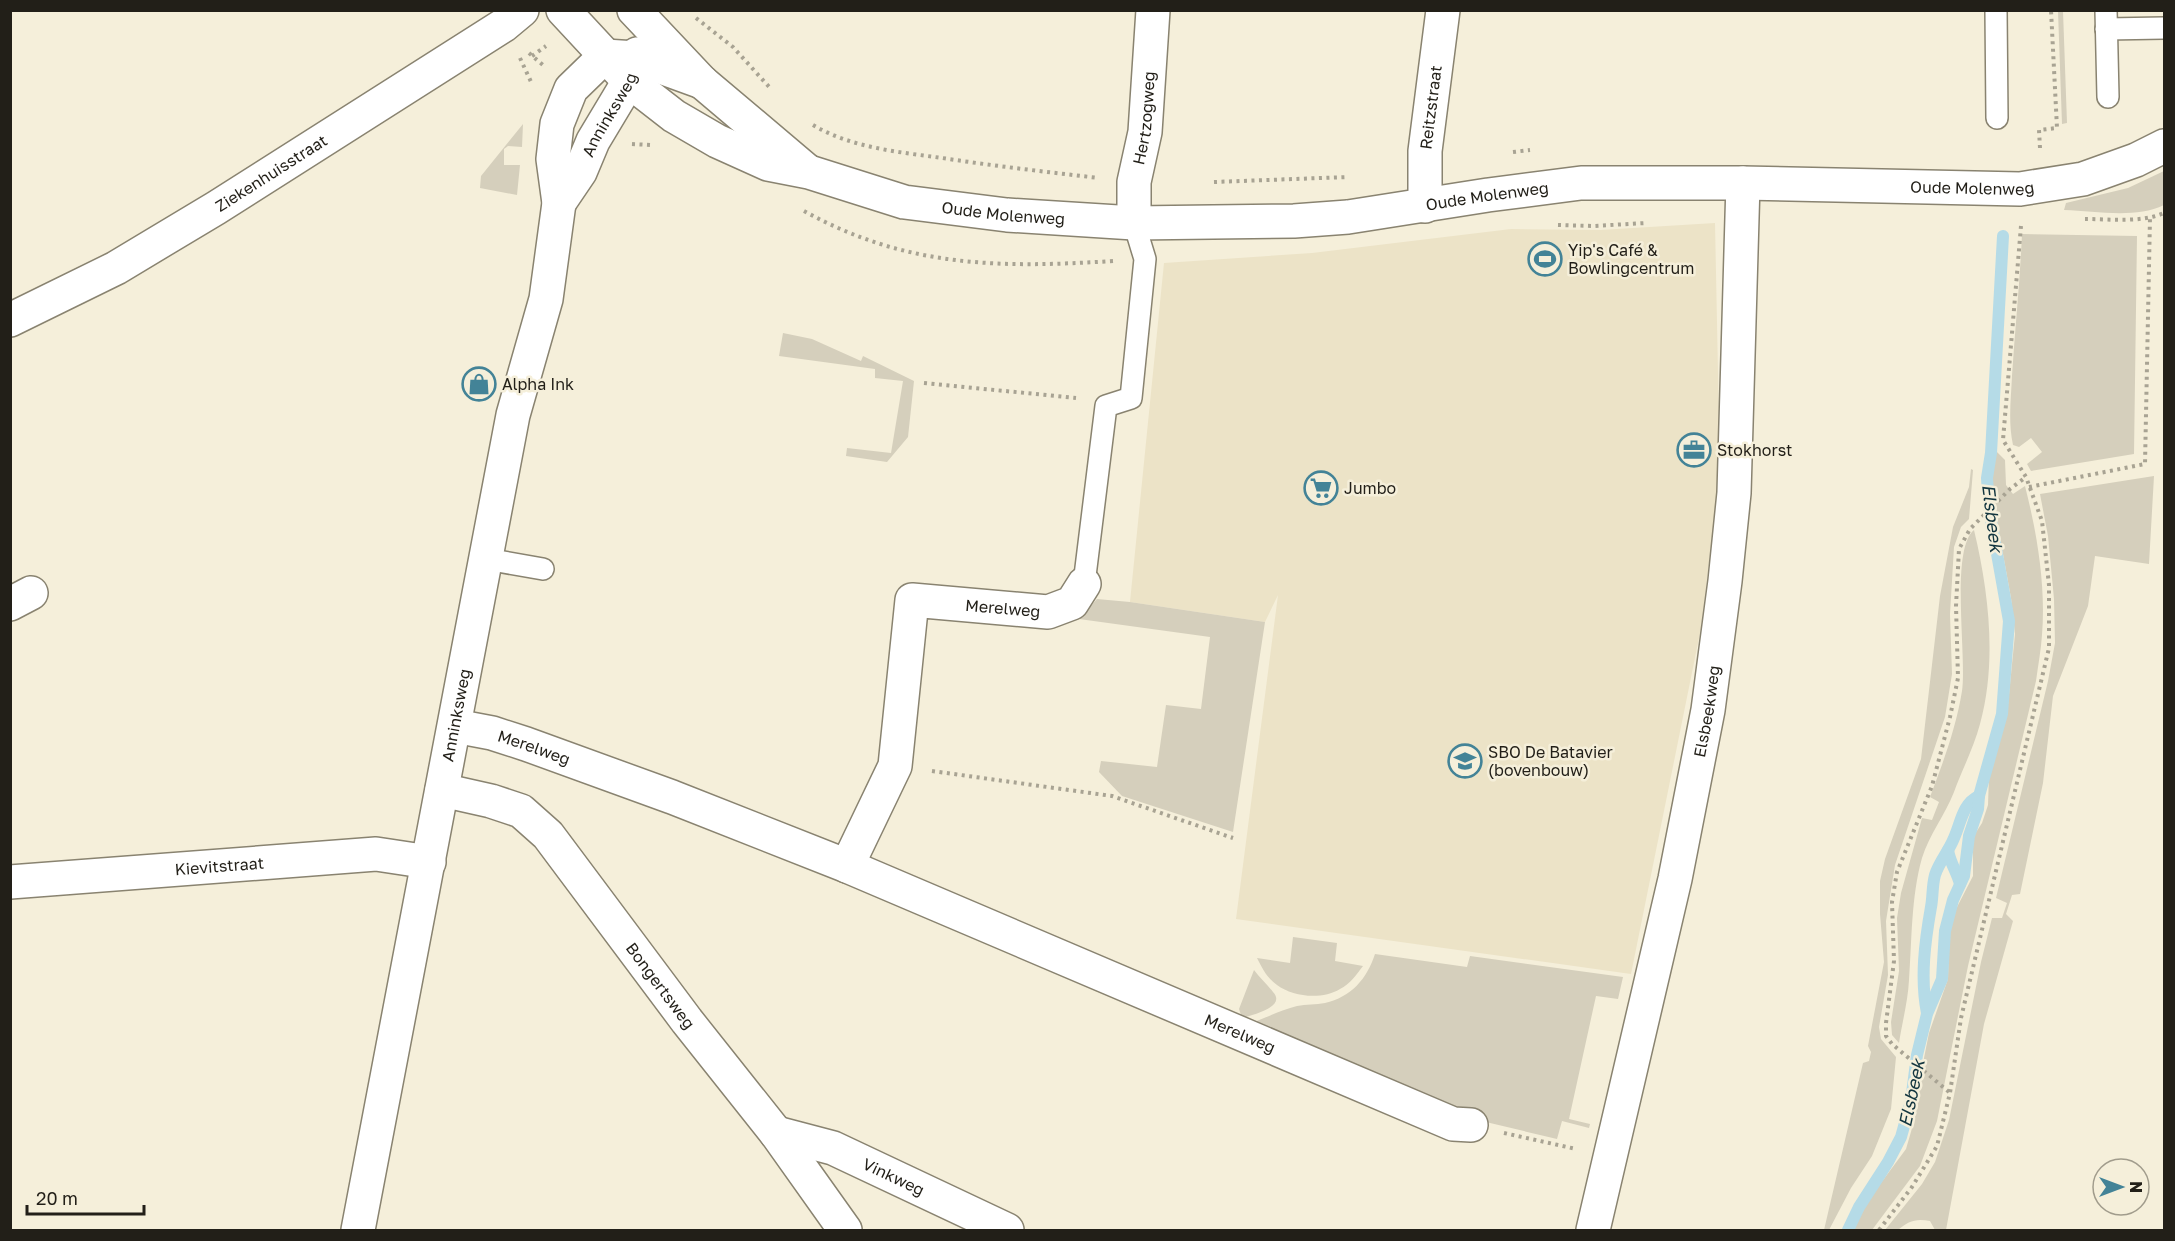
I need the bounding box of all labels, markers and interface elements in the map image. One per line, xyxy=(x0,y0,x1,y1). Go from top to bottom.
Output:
street label: Reitzstraat xyxy=(1415,64,1446,151)
street label: Anninksweg xyxy=(578,71,641,160)
street label: Hertzogweg xyxy=(1128,71,1159,167)
street label: Ziekenhuisstraat xyxy=(211,130,331,216)
street label: Oude Molenweg xyxy=(1424,177,1550,215)
street label: Oude Molenweg xyxy=(1910,177,2036,199)
street label: Oude Molenweg xyxy=(940,197,1066,229)
place label: Yip's Café & Bowlingcentrum xyxy=(1568,240,1694,278)
sports icon: Yip's Café & Bowlingcentrum xyxy=(1527,241,1563,277)
shop icon: Alpha Ink xyxy=(461,366,497,402)
place label: Alpha Ink xyxy=(502,374,574,394)
office icon: Stokhorst xyxy=(1676,432,1712,468)
place label: Stokhorst xyxy=(1717,440,1793,460)
supermarket icon: Jumbo xyxy=(1303,470,1339,506)
place label: Jumbo xyxy=(1344,478,1396,498)
water label: Elsbeek xyxy=(1978,483,2008,555)
street label: Merelweg xyxy=(964,595,1041,621)
street label: Elsbeekweg xyxy=(1689,664,1724,759)
street label: Anninksweg xyxy=(437,667,475,763)
street label: Merelweg xyxy=(495,726,573,769)
place label: SBO De Batavier (bovenbouw) xyxy=(1488,742,1613,780)
school or university icon: SBO De Batavier (bovenbouw) xyxy=(1447,743,1483,779)
street label: Kievitstraat xyxy=(174,853,265,879)
street label: Bongertsweg xyxy=(622,939,699,1033)
street label: Merelweg xyxy=(1201,1009,1279,1057)
water label: Elsbeek xyxy=(1893,1055,1929,1129)
street label: Vinkweg xyxy=(860,1153,928,1200)
north arrow xyxy=(2091,1157,2151,1217)
scale bar xyxy=(27,1178,144,1216)
text: N xyxy=(2126,1181,2146,1193)
text: 20 m xyxy=(36,1187,78,1209)

